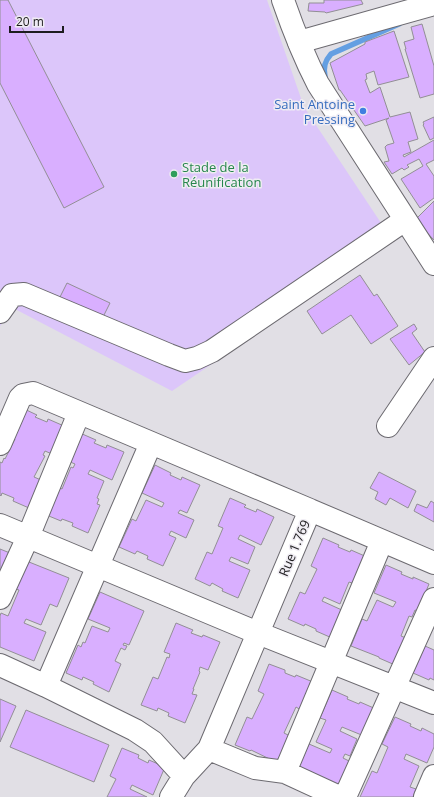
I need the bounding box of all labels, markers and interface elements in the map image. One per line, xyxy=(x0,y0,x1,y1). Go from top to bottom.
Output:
scale bar xyxy=(10,8,63,34)
text: 20 m xyxy=(16,13,44,30)
place label: Saint Antoine Pressing xyxy=(274,95,355,128)
marker: Saint Antoine Pressing xyxy=(358,106,368,116)
place label: Stade de la Réunification xyxy=(182,158,261,191)
marker: Stade de la Réunification xyxy=(169,169,179,179)
street label: Rue 1.769 xyxy=(274,517,314,579)

